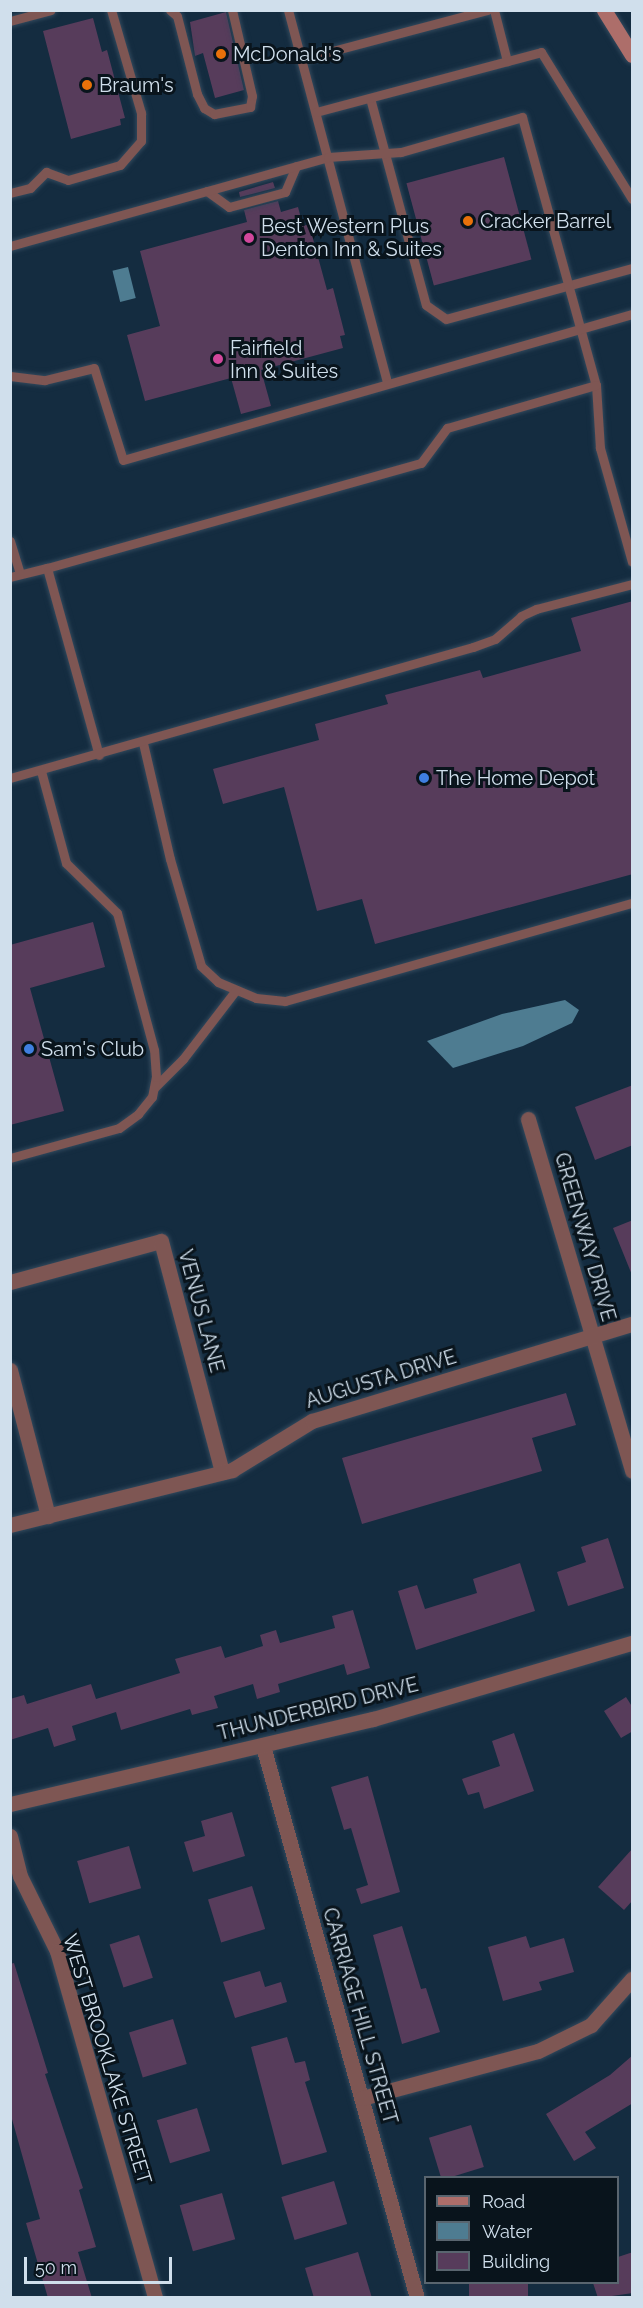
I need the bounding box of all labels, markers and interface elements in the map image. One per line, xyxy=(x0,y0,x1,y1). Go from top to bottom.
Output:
place label: McDonald's xyxy=(233,42,341,66)
marker: McDonald's xyxy=(214,47,228,61)
place label: Braum's xyxy=(99,73,174,97)
marker: Braum's xyxy=(80,78,94,92)
place label: Cracker Barrel xyxy=(480,209,612,233)
place label: Best Western Plus Denton Inn & Suites xyxy=(261,214,442,261)
marker: Cracker Barrel xyxy=(461,214,475,228)
marker: Best Western Plus Denton Inn & Suites xyxy=(242,231,256,245)
place label: Fairfield Inn & Suites xyxy=(230,336,338,383)
marker: Fairfield Inn & Suites xyxy=(211,352,225,366)
place label: The Home Depot xyxy=(436,766,595,790)
marker: The Home Depot xyxy=(417,771,431,785)
place label: Sam's Club xyxy=(41,1037,144,1061)
marker: Sam's Club xyxy=(22,1042,36,1056)
street label: GREENWAY DRIVE xyxy=(549,1150,621,1324)
street label: VENUS LANE xyxy=(173,1247,229,1375)
street label: AUGUSTA DRIVE xyxy=(302,1345,460,1413)
street label: THUNDERBIRD DRIVE xyxy=(215,1672,421,1746)
street label: CARRIAGE HILL STREET xyxy=(317,1905,403,2127)
street label: WEST BROOKLAKE STREET xyxy=(57,1931,157,2187)
legend xyxy=(424,2176,619,2284)
text: Road xyxy=(482,2191,525,2212)
text: Water xyxy=(482,2221,532,2242)
scale bar xyxy=(27,2245,176,2283)
text: Building xyxy=(482,2251,550,2272)
text: 50 m xyxy=(35,2257,77,2278)

